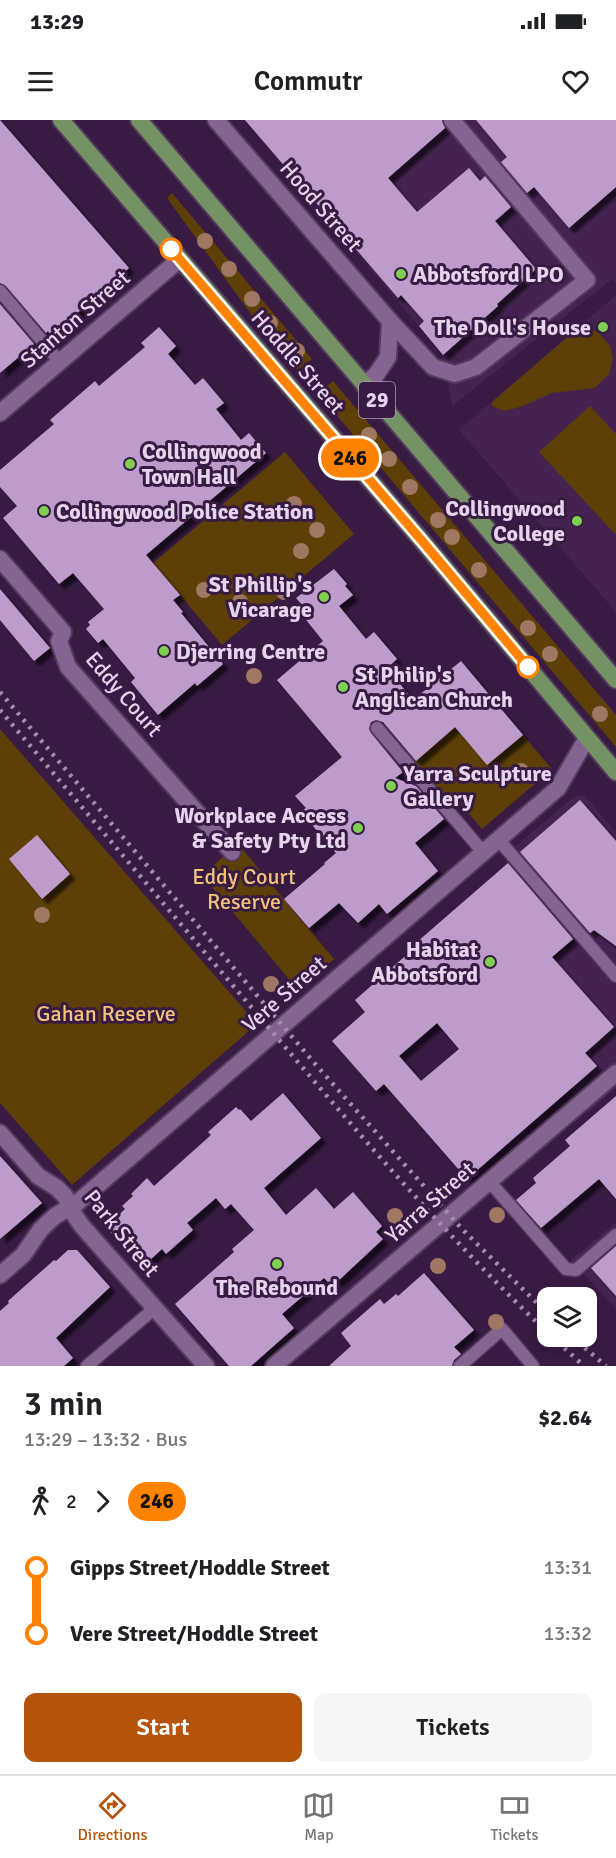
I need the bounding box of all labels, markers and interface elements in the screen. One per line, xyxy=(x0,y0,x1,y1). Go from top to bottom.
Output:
text: 13:29 xyxy=(30,8,84,35)
icon: menu xyxy=(24,65,57,98)
text: Commutr xyxy=(254,65,362,98)
icon: heart xyxy=(559,65,592,98)
street label: Hood Street xyxy=(274,155,368,257)
unlabelled marker xyxy=(160,238,182,260)
place label: Abbotsford LPO xyxy=(413,261,564,288)
street label: Stanton Street xyxy=(15,264,135,374)
marker: Abbotsford LPO xyxy=(394,267,408,281)
street label: Hoddle Street xyxy=(245,304,351,420)
place label: The Doll's House xyxy=(434,314,591,341)
marker: The Doll's House xyxy=(596,320,610,334)
road number: 29 xyxy=(359,382,395,418)
place label: Collingwood Town Hall xyxy=(142,438,262,490)
line badge: 246 xyxy=(316,438,385,478)
text: 246 xyxy=(333,445,367,471)
marker: Collingwood Town Hall xyxy=(123,457,137,471)
place label: Collingwood College xyxy=(445,495,565,547)
place label: Collingwood Police Station xyxy=(56,498,314,525)
marker: Collingwood Police Station xyxy=(37,504,51,518)
marker: Collingwood College xyxy=(570,514,584,528)
place label: St Phillip's Vicarage xyxy=(209,571,312,623)
marker: St Phillip's Vicarage xyxy=(317,590,331,604)
place label: Djerring Centre xyxy=(176,638,325,665)
marker: Djerring Centre xyxy=(157,644,171,658)
street label: Eddy Court xyxy=(80,646,168,742)
unlabelled marker xyxy=(517,656,539,678)
place label: St Philip's Anglican Church xyxy=(355,661,513,713)
marker: St Philip's Anglican Church xyxy=(336,680,350,694)
place label: Yarra Sculpture Gallery xyxy=(402,760,552,812)
marker: Yarra Sculpture Gallery xyxy=(384,779,398,793)
place label: Workplace Access & Safety Pty Ltd xyxy=(174,802,346,854)
marker: Workplace Access & Safety Pty Ltd xyxy=(351,821,365,835)
park label: Eddy Court Reserve xyxy=(192,863,296,915)
place label: Habitat Abbotsford xyxy=(371,936,478,988)
street label: Vere Street xyxy=(236,950,332,1038)
marker: Habitat Abbotsford xyxy=(483,955,497,969)
park label: Gahan Reserve xyxy=(36,1000,176,1027)
street label: Yarra Street xyxy=(379,1155,481,1248)
street label: Park Street xyxy=(79,1184,166,1282)
marker: The Rebound xyxy=(270,1257,284,1271)
place label: The Rebound xyxy=(216,1274,338,1301)
map controls xyxy=(537,1287,597,1347)
button: layers xyxy=(537,1287,597,1347)
text: 3 min xyxy=(24,1384,103,1425)
text: $2.64 xyxy=(538,1404,592,1431)
text: 13:29 – 13:32 · Bus xyxy=(24,1427,187,1452)
icon: walk xyxy=(24,1485,57,1518)
icon: forward xyxy=(86,1485,119,1518)
text: 246 xyxy=(140,1488,174,1514)
text: 2 xyxy=(66,1489,77,1514)
text: Gipps Street/Hoddle Street xyxy=(70,1554,330,1581)
text: 13:31 xyxy=(543,1555,592,1580)
text: Vere Street/Hoddle Street xyxy=(70,1620,318,1647)
text: 13:32 xyxy=(543,1621,592,1646)
button: Start xyxy=(24,1693,302,1762)
button: Tickets xyxy=(314,1693,592,1762)
tab: Directions xyxy=(77,1789,147,1845)
tab: Map xyxy=(302,1789,335,1845)
tab: Tickets xyxy=(490,1789,538,1845)

